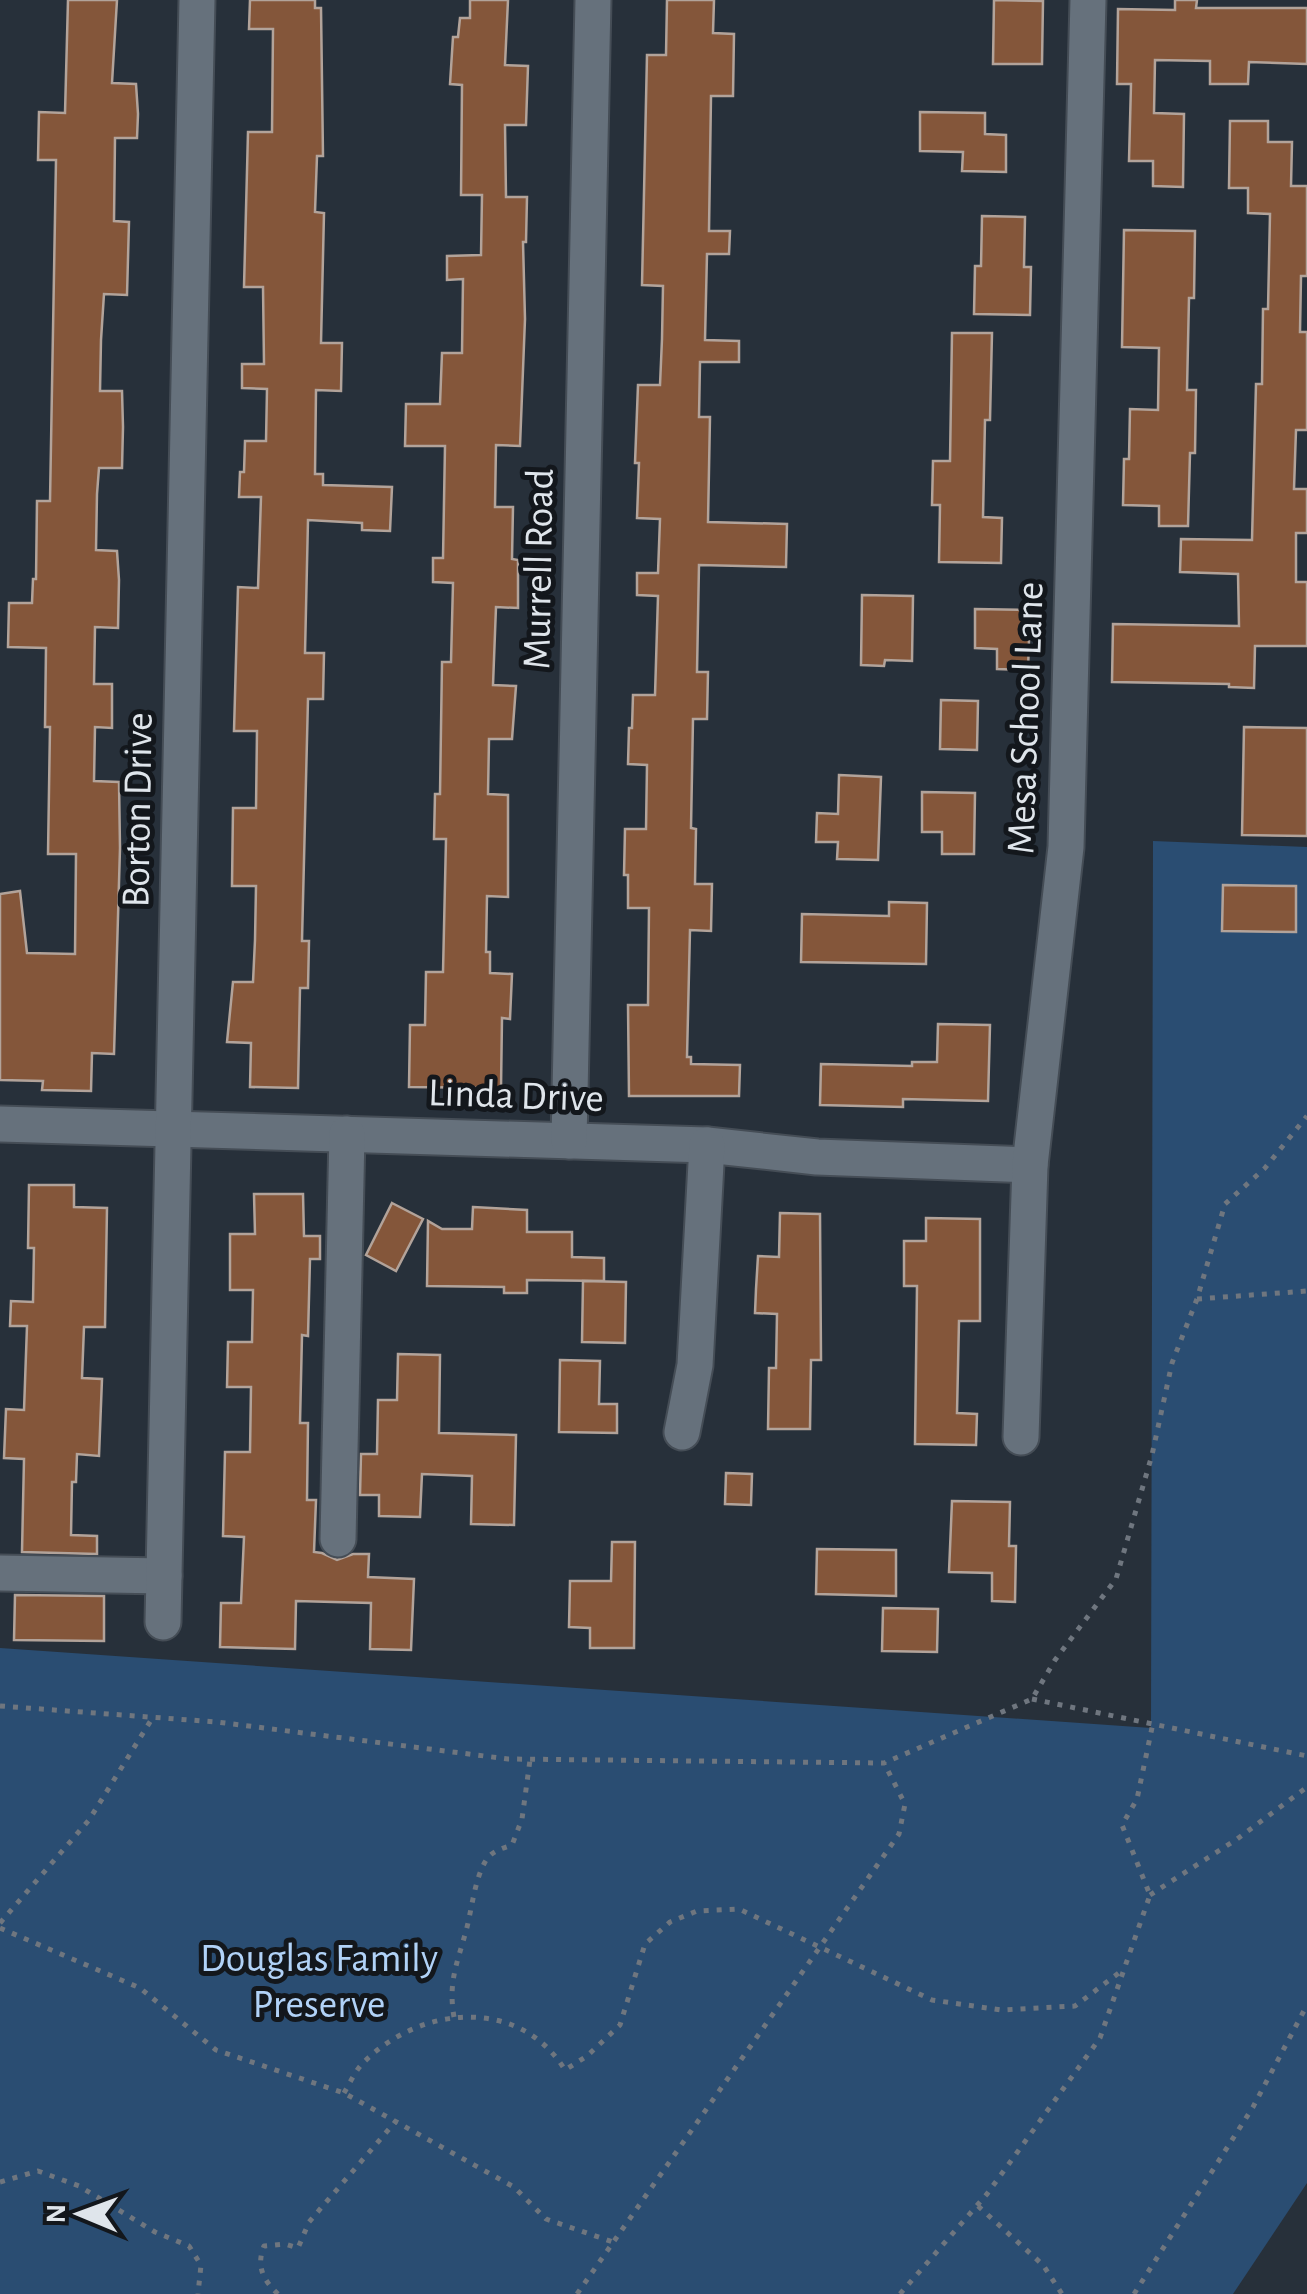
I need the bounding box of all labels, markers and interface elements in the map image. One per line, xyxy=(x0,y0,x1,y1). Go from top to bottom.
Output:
street label: Murrell Road xyxy=(517,468,561,670)
street label: Mesa School Lane xyxy=(1001,581,1051,855)
street label: Borton Drive xyxy=(116,712,160,908)
street label: Linda Drive xyxy=(427,1073,605,1119)
park label: Douglas Family Preserve xyxy=(200,1939,438,2025)
north arrow xyxy=(30,2164,130,2264)
text: N xyxy=(43,2204,71,2224)

